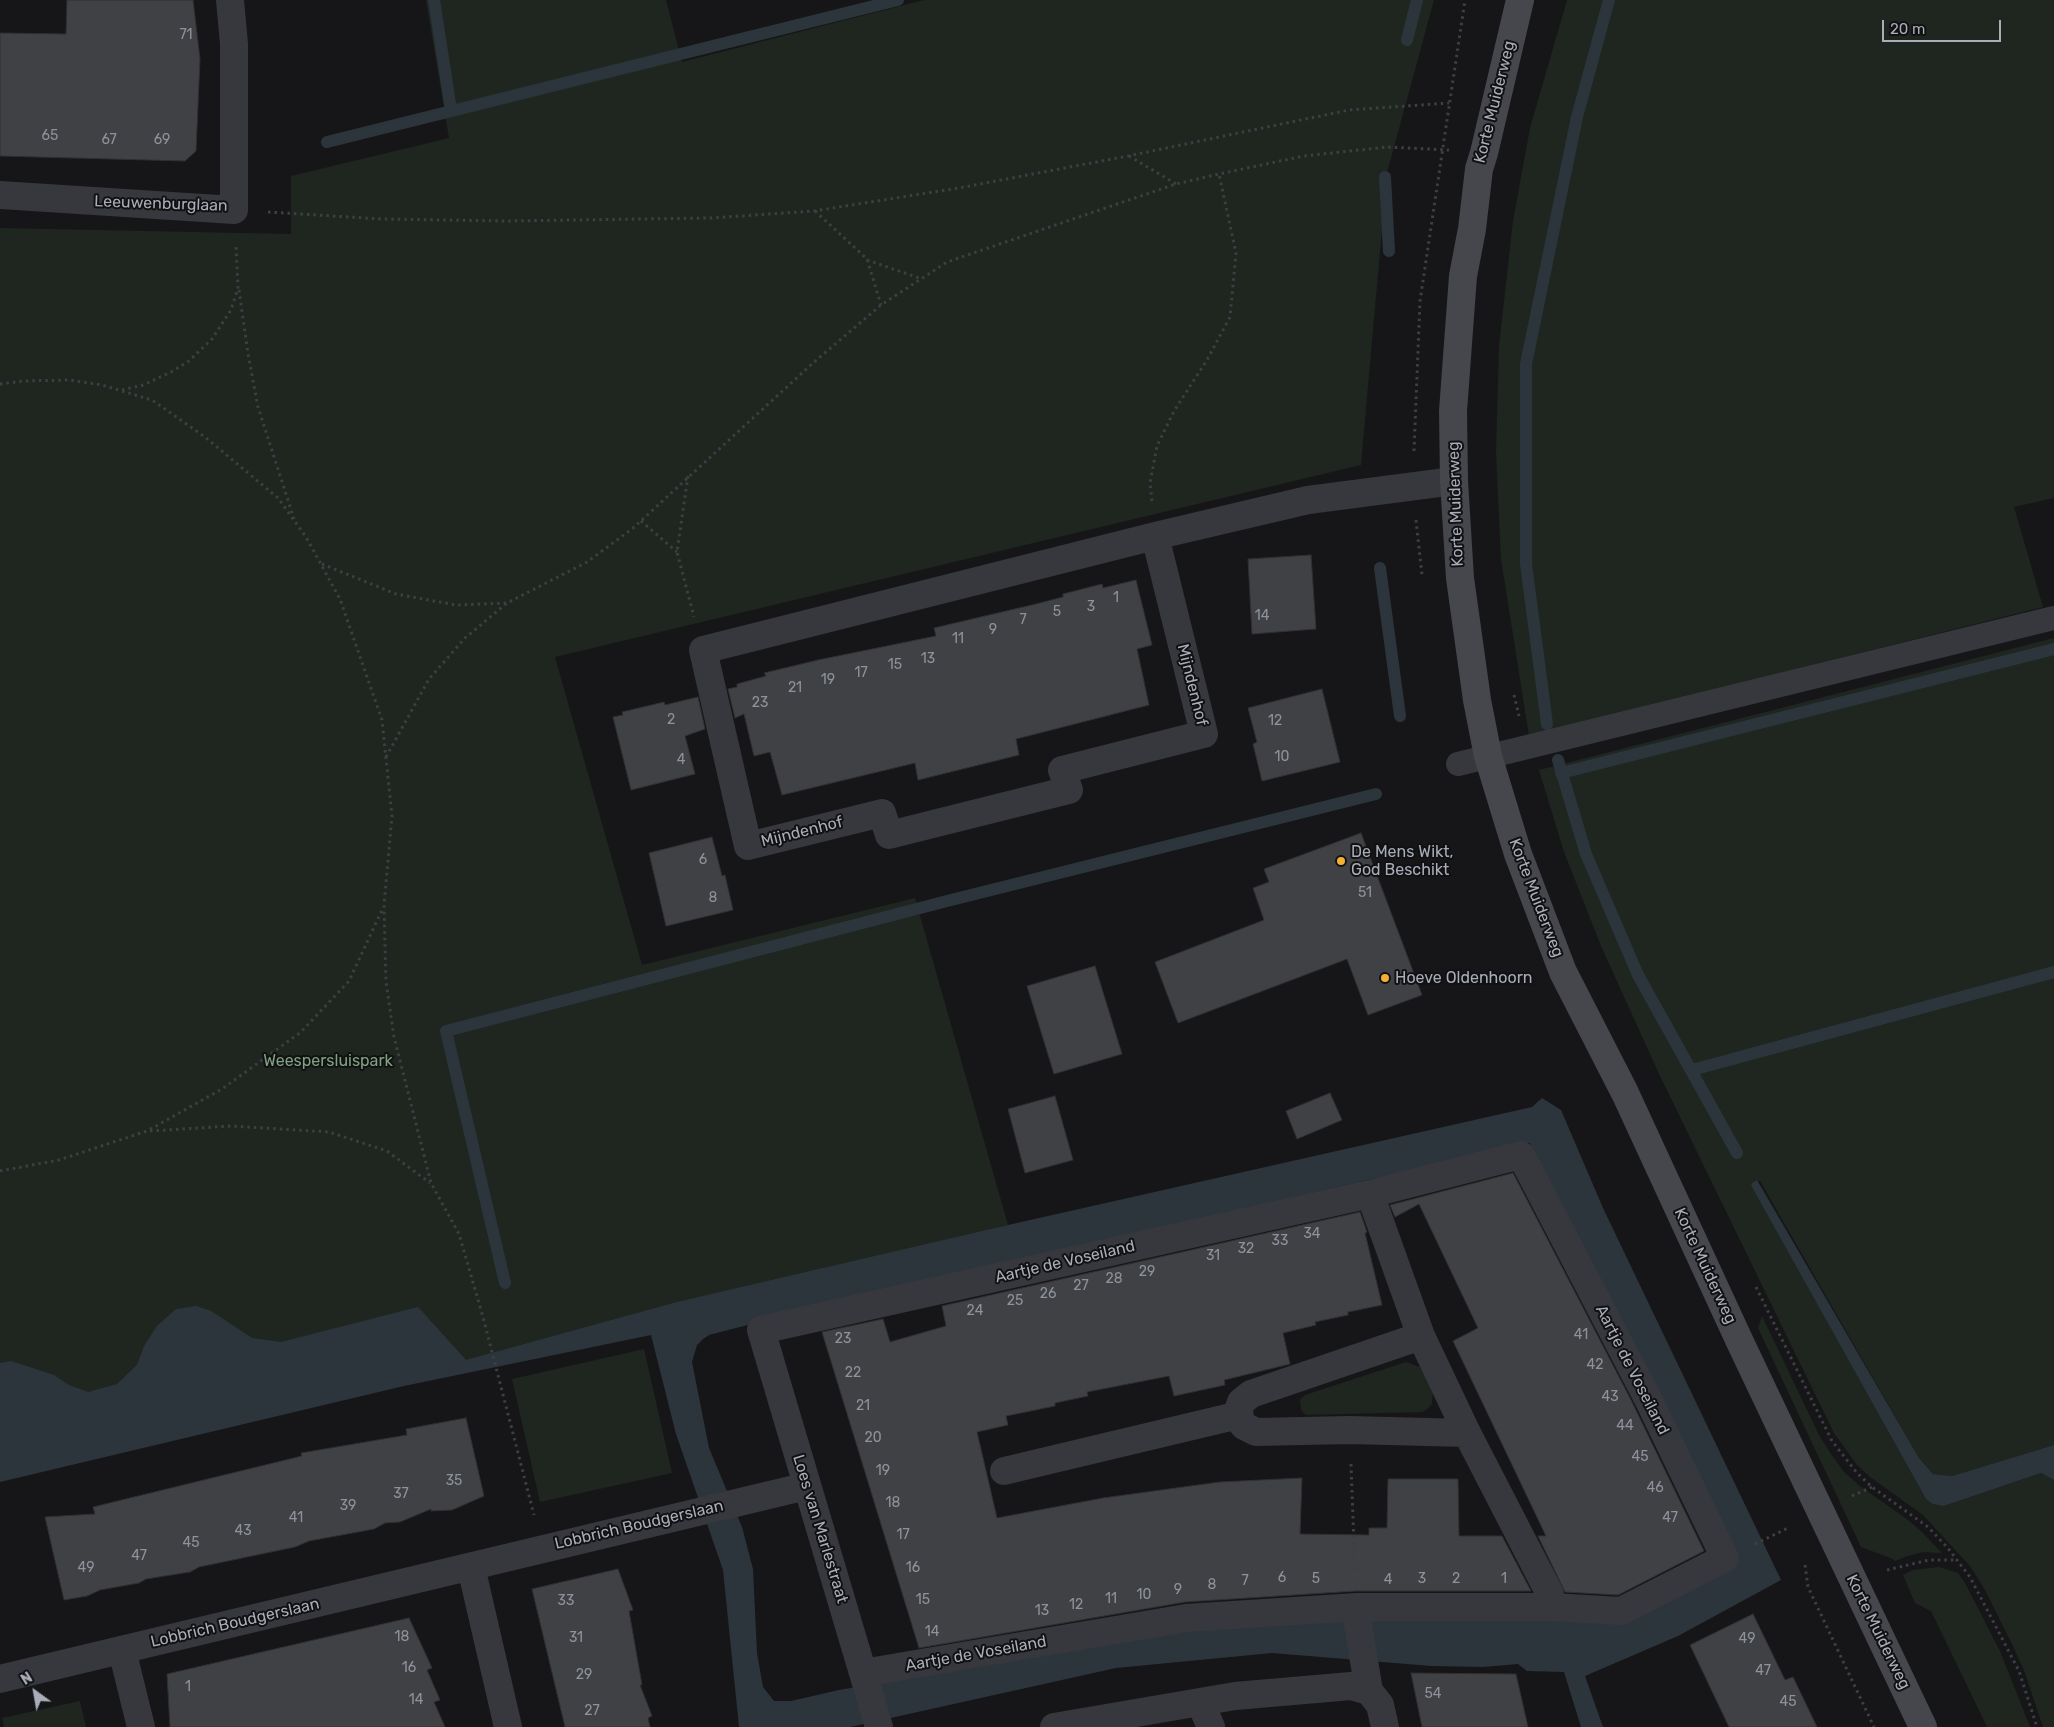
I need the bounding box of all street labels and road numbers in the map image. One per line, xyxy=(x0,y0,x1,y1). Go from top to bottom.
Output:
street label: Korte Muiderweg xyxy=(1471,39,1519,165)
street label: Leeuwenburglaan xyxy=(94,192,228,216)
street label: Korte Muiderweg xyxy=(1444,441,1468,567)
street label: Mijndenhof xyxy=(1173,642,1211,728)
street label: Mijndenhof xyxy=(759,813,845,851)
street label: Korte Muiderweg xyxy=(1505,836,1567,960)
street label: Korte Muiderweg xyxy=(1670,1205,1740,1327)
street label: Aartje de Voseiland xyxy=(993,1237,1137,1287)
street label: Aartje de Voseiland xyxy=(1591,1302,1673,1438)
street label: Loes van Marlestraat xyxy=(788,1452,852,1606)
street label: Lobbrich Boudgerslaan xyxy=(553,1496,725,1554)
street label: Korte Muiderweg xyxy=(1842,1571,1914,1693)
street label: Lobbrich Boudgerslaan xyxy=(149,1594,321,1652)
street label: Aartje de Voseiland xyxy=(904,1632,1048,1676)

